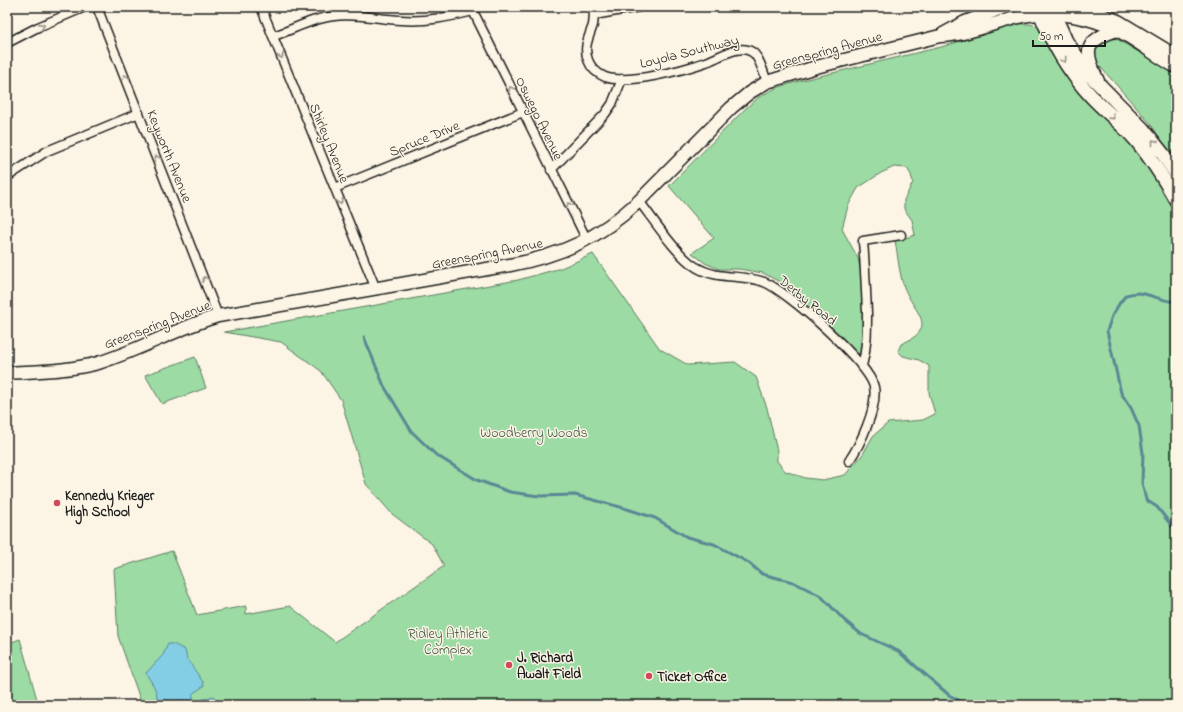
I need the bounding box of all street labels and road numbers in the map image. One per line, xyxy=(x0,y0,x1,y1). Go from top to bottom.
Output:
street label: Greenspring Avenue xyxy=(770,27,886,77)
street label: Loyola Southway xyxy=(638,30,741,76)
street label: Oswego Avenue xyxy=(508,73,568,165)
street label: Shirley Avenue xyxy=(302,101,354,188)
street label: Keyworth Avenue xyxy=(140,107,197,207)
street label: Spruce Drive xyxy=(386,115,464,163)
street label: Greenspring Avenue xyxy=(430,233,546,277)
street label: Derby Road xyxy=(772,270,841,332)
street label: Greenspring Avenue xyxy=(101,295,215,356)

